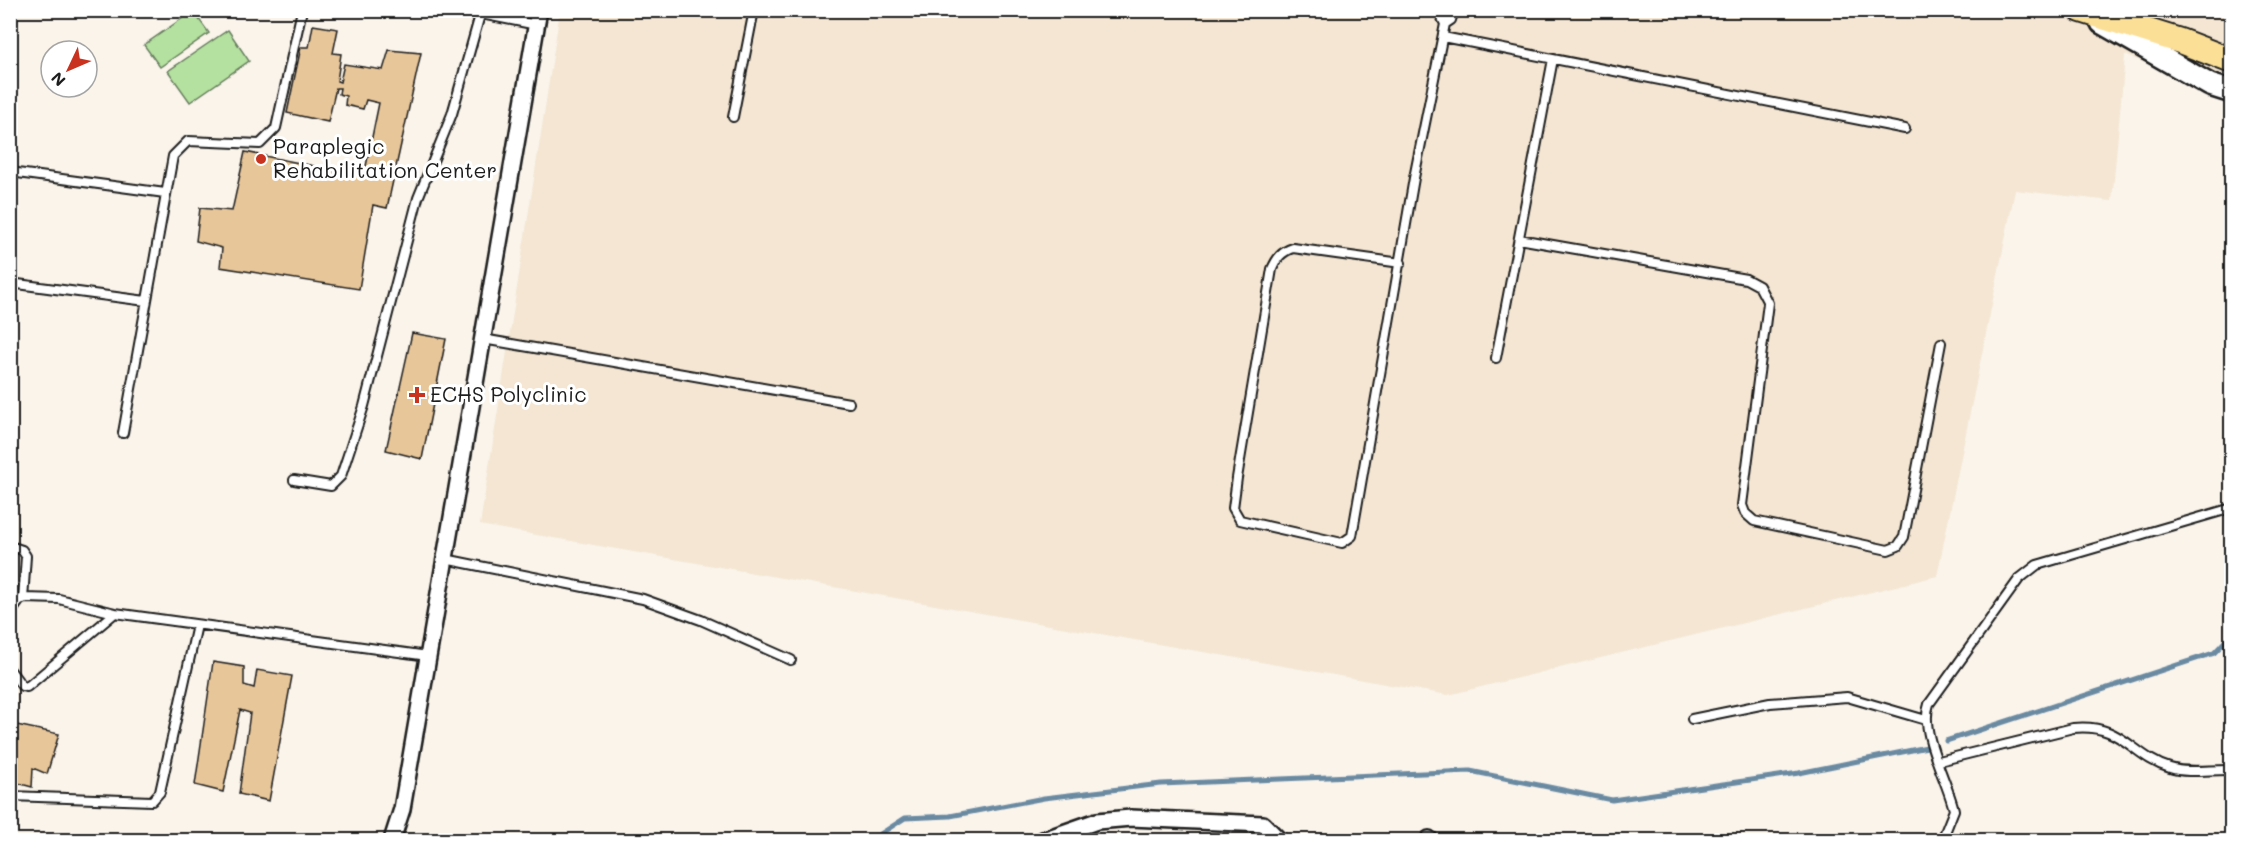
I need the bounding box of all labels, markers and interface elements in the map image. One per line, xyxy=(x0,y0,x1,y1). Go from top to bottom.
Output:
north arrow xyxy=(39,39,99,99)
text: N xyxy=(46,68,70,91)
place label: Paraplegic Rehabilitation Center xyxy=(273,132,497,183)
marker: Paraplegic Rehabilitation Center xyxy=(254,152,268,166)
place label: ECHS Polyclinic xyxy=(430,380,587,407)
marker: ECHS Polyclinic xyxy=(408,386,426,404)

